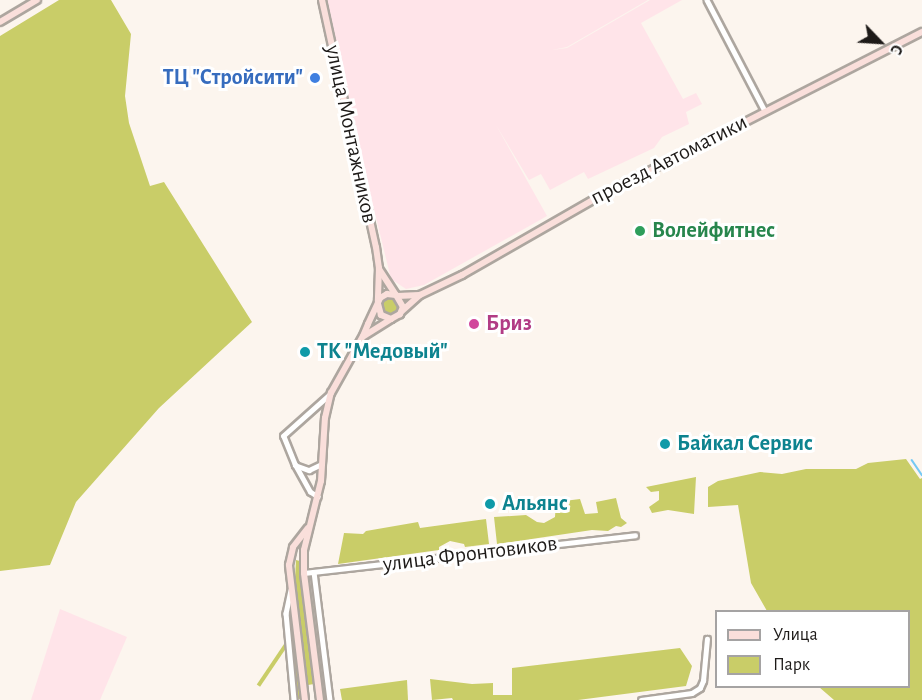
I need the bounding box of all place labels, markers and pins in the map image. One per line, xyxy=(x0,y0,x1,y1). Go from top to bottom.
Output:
place label: ТЦ "Стройсити" xyxy=(163,65,303,91)
marker: ТЦ "Стройсити" xyxy=(308,71,322,85)
place label: Волейфитнес xyxy=(652,218,775,244)
marker: Волейфитнес xyxy=(633,224,647,238)
place label: Бриз xyxy=(486,311,532,337)
marker: Бриз xyxy=(467,317,481,331)
place label: ТК "Медовый" xyxy=(317,339,448,365)
marker: ТК "Медовый" xyxy=(298,345,312,359)
place label: Байкал Сервис xyxy=(677,431,813,457)
marker: Байкал Сервис xyxy=(658,437,672,451)
place label: Альянс xyxy=(502,491,568,517)
marker: Альянс xyxy=(483,497,497,511)

